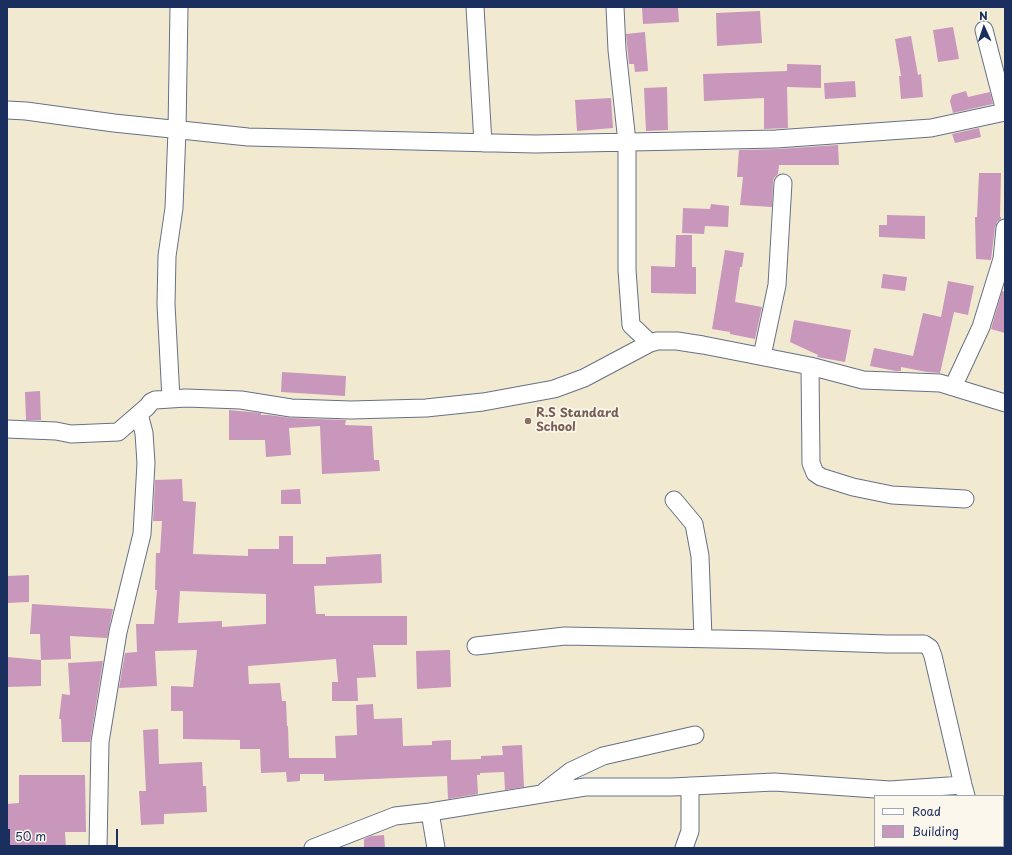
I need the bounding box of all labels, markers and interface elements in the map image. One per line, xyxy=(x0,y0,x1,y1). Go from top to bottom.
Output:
text: N xyxy=(979,7,988,24)
north arrow xyxy=(964,8,1004,48)
place label: R.S Standard School xyxy=(536,407,619,435)
marker: R.S Standard School xyxy=(523,416,533,426)
legend xyxy=(874,795,1004,847)
text: Road xyxy=(912,802,941,820)
scale bar xyxy=(10,821,120,847)
text: Building xyxy=(912,822,959,840)
text: 50 m xyxy=(15,827,46,845)

